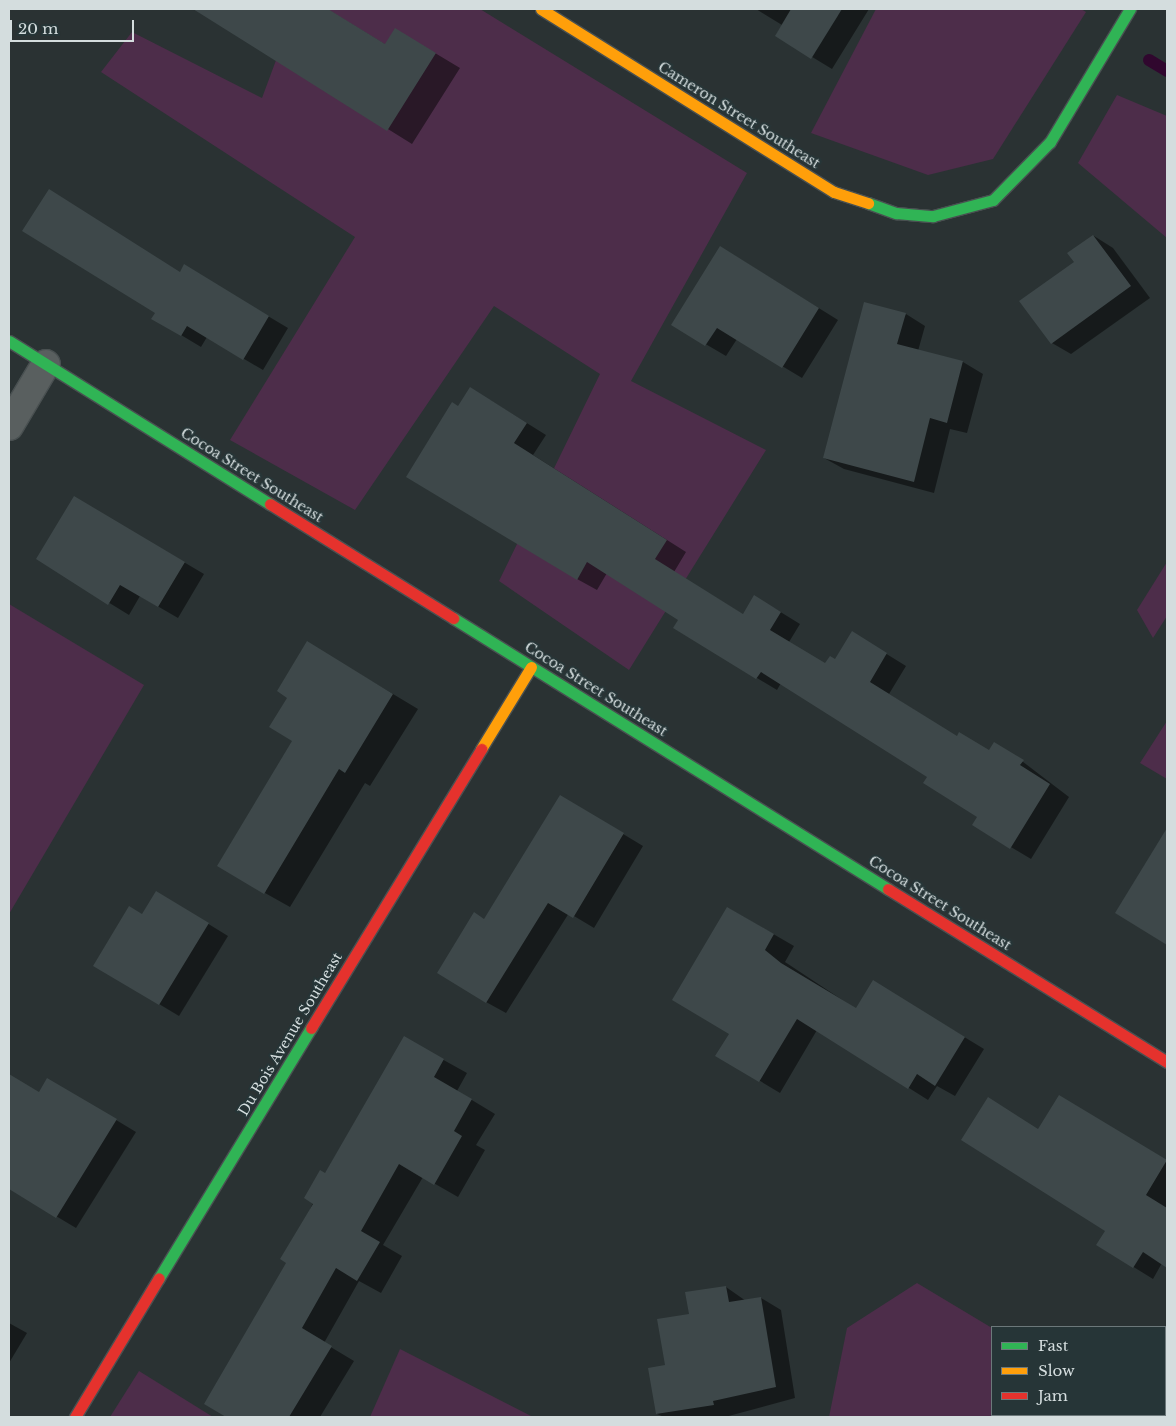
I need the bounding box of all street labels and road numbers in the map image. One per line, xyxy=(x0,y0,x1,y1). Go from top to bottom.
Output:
street label: Cameron Street Southeast xyxy=(655,58,823,172)
street label: Cocoa Street Southeast xyxy=(178,424,326,526)
street label: Cocoa Street Southeast xyxy=(522,638,670,740)
street label: Cocoa Street Southeast xyxy=(866,852,1014,954)
street label: Du Bois Avenue Southeast xyxy=(234,949,346,1119)

